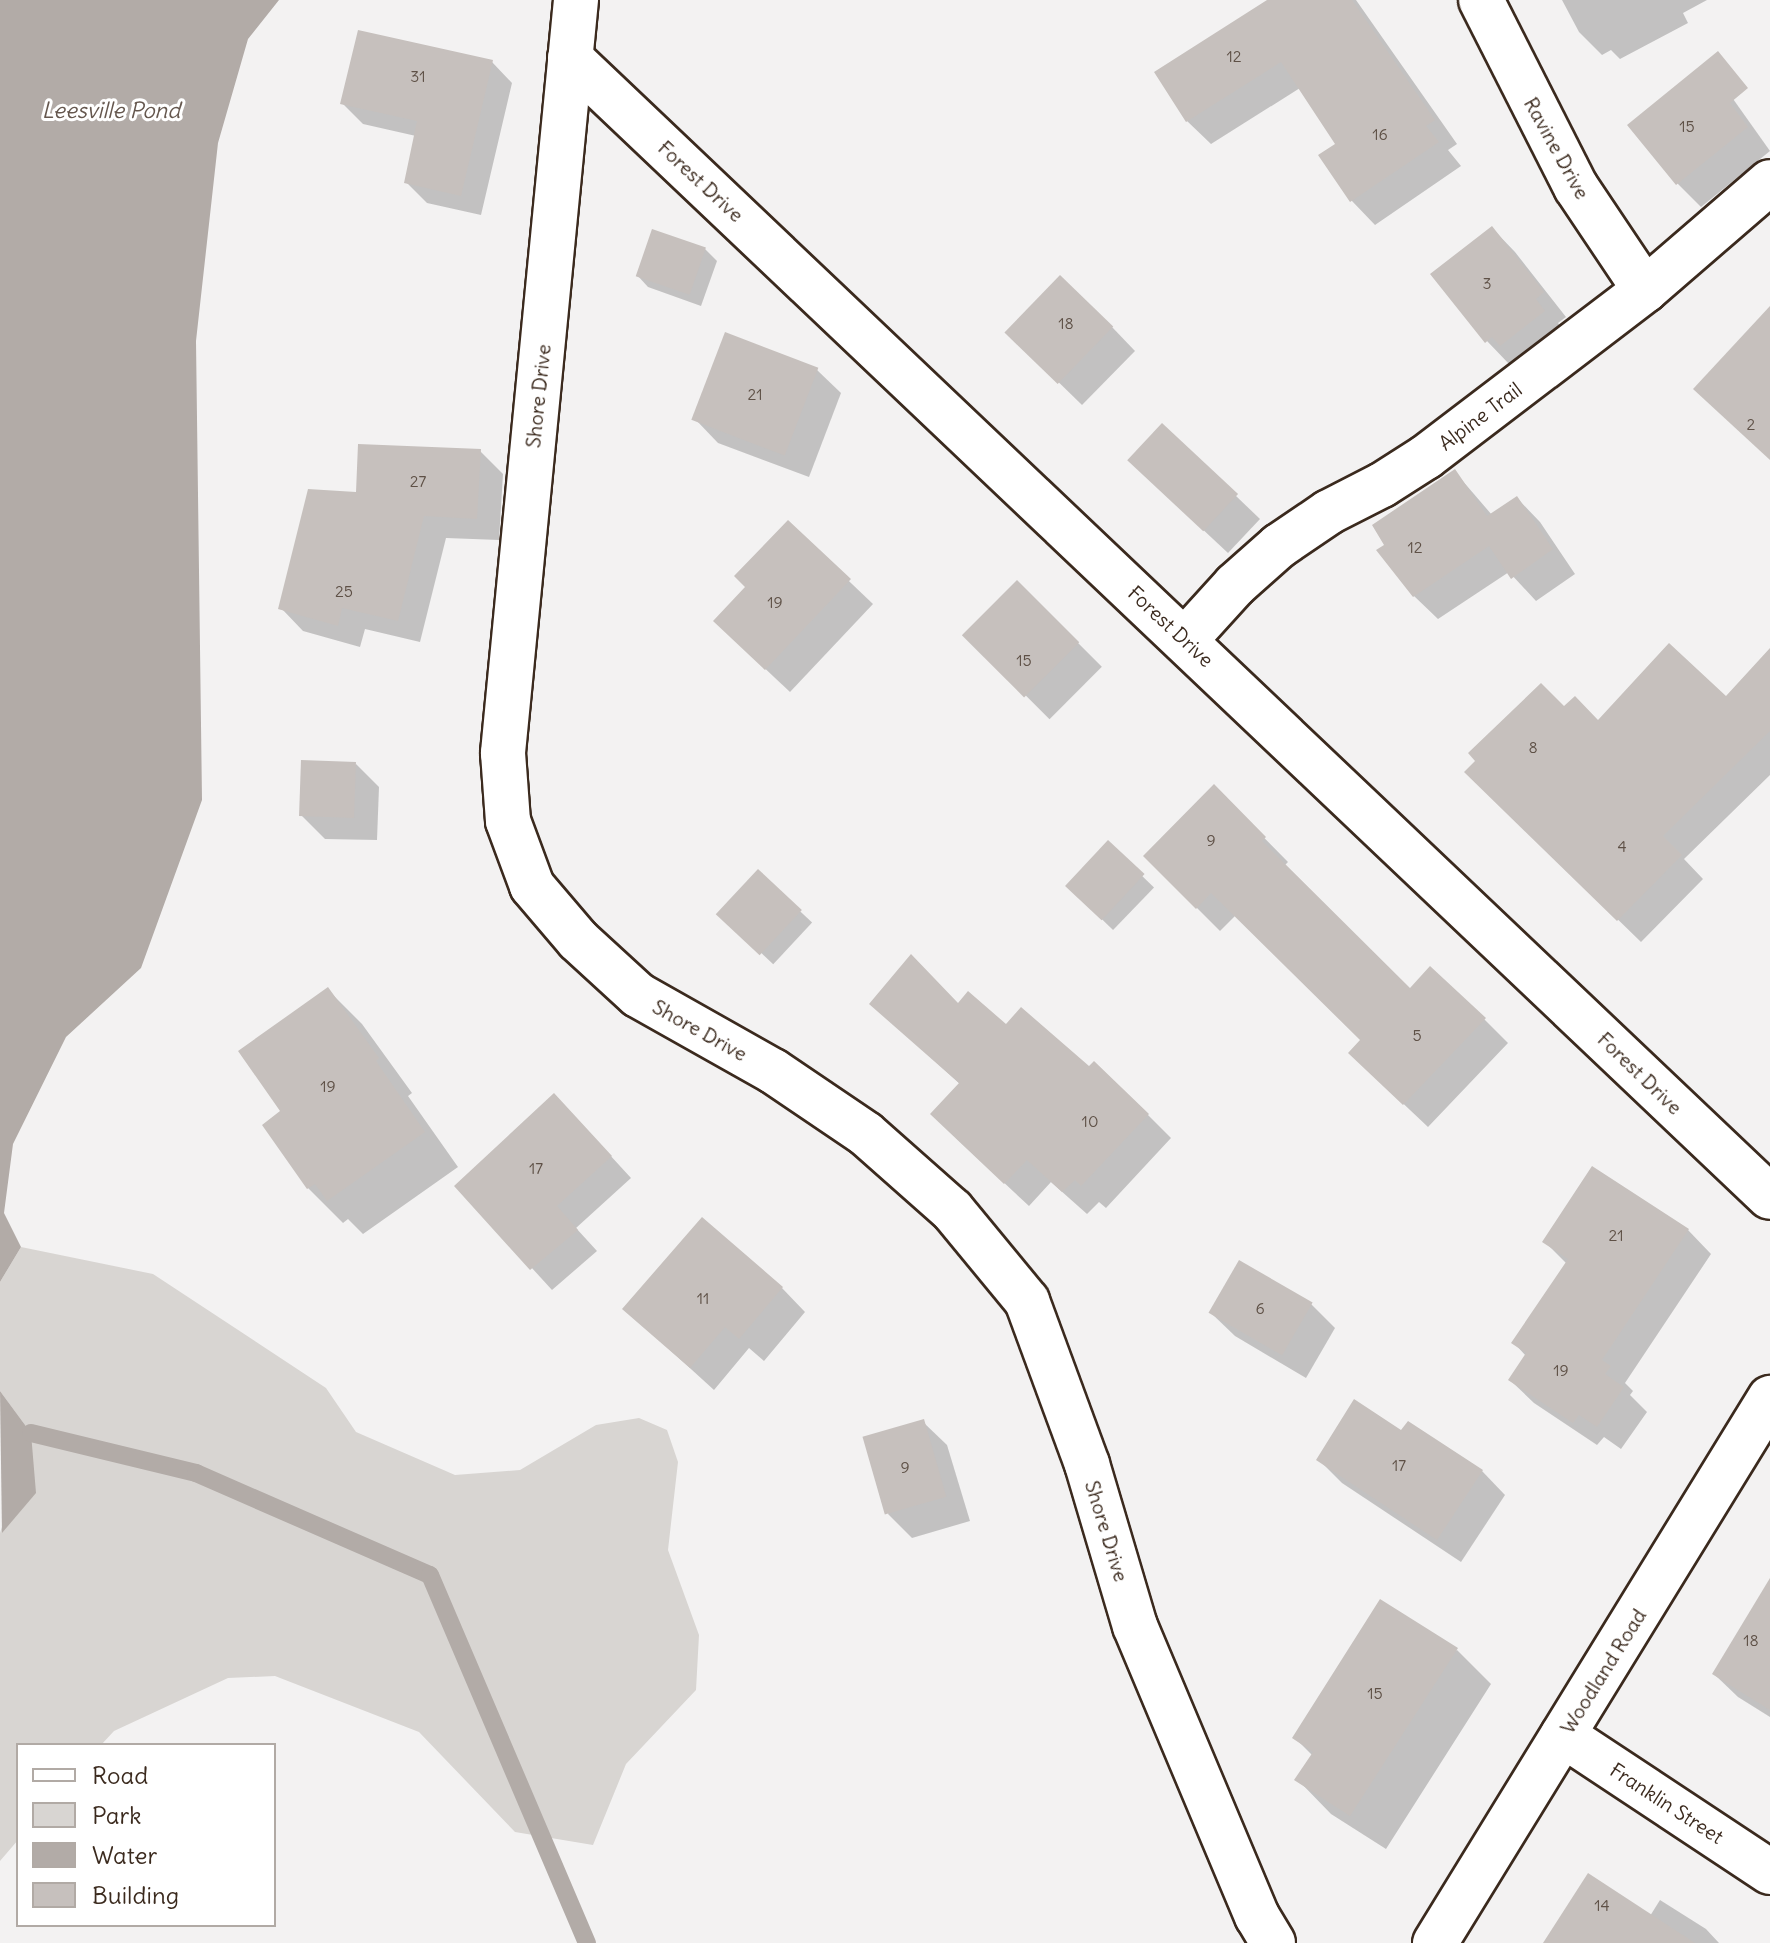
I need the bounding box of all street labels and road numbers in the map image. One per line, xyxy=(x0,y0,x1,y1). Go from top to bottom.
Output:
street label: Ravine Drive xyxy=(1519,93,1595,203)
street label: Forest Drive xyxy=(653,135,749,227)
street label: Shore Drive xyxy=(521,343,555,449)
street label: Alpine Trail xyxy=(1434,377,1526,455)
street label: Forest Drive xyxy=(1123,580,1219,672)
street label: Shore Drive xyxy=(649,994,751,1066)
street label: Forest Drive xyxy=(1593,1027,1687,1119)
street label: Shore Drive xyxy=(1080,1478,1134,1584)
street label: Woodland Road xyxy=(1555,1604,1651,1738)
street label: Franklin Street xyxy=(1606,1757,1728,1849)

